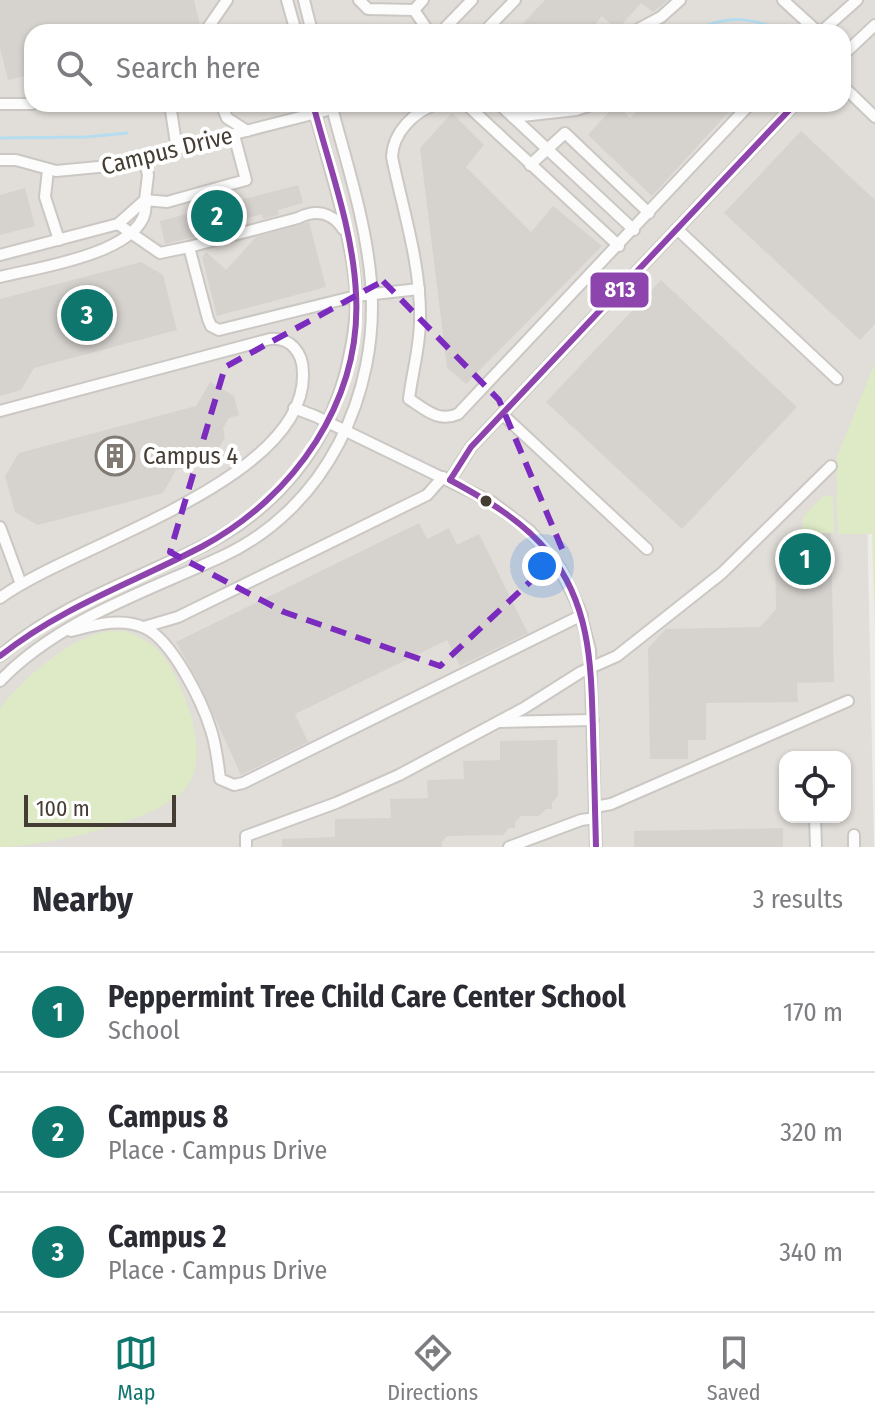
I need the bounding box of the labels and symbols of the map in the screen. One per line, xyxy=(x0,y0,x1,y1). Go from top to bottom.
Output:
street label: Campus Drive xyxy=(99,121,235,181)
pin: 2 xyxy=(191,186,243,246)
line badge: 813 xyxy=(589,271,650,309)
text: 813 xyxy=(605,276,635,303)
pin: 3 xyxy=(61,285,113,345)
building icon: Campus 4 xyxy=(94,435,136,477)
place label: Campus 4 xyxy=(143,442,238,470)
unlabelled marker xyxy=(478,493,494,509)
pin: 1 xyxy=(779,529,831,589)
your location xyxy=(522,546,562,586)
scale bar xyxy=(24,791,176,827)

